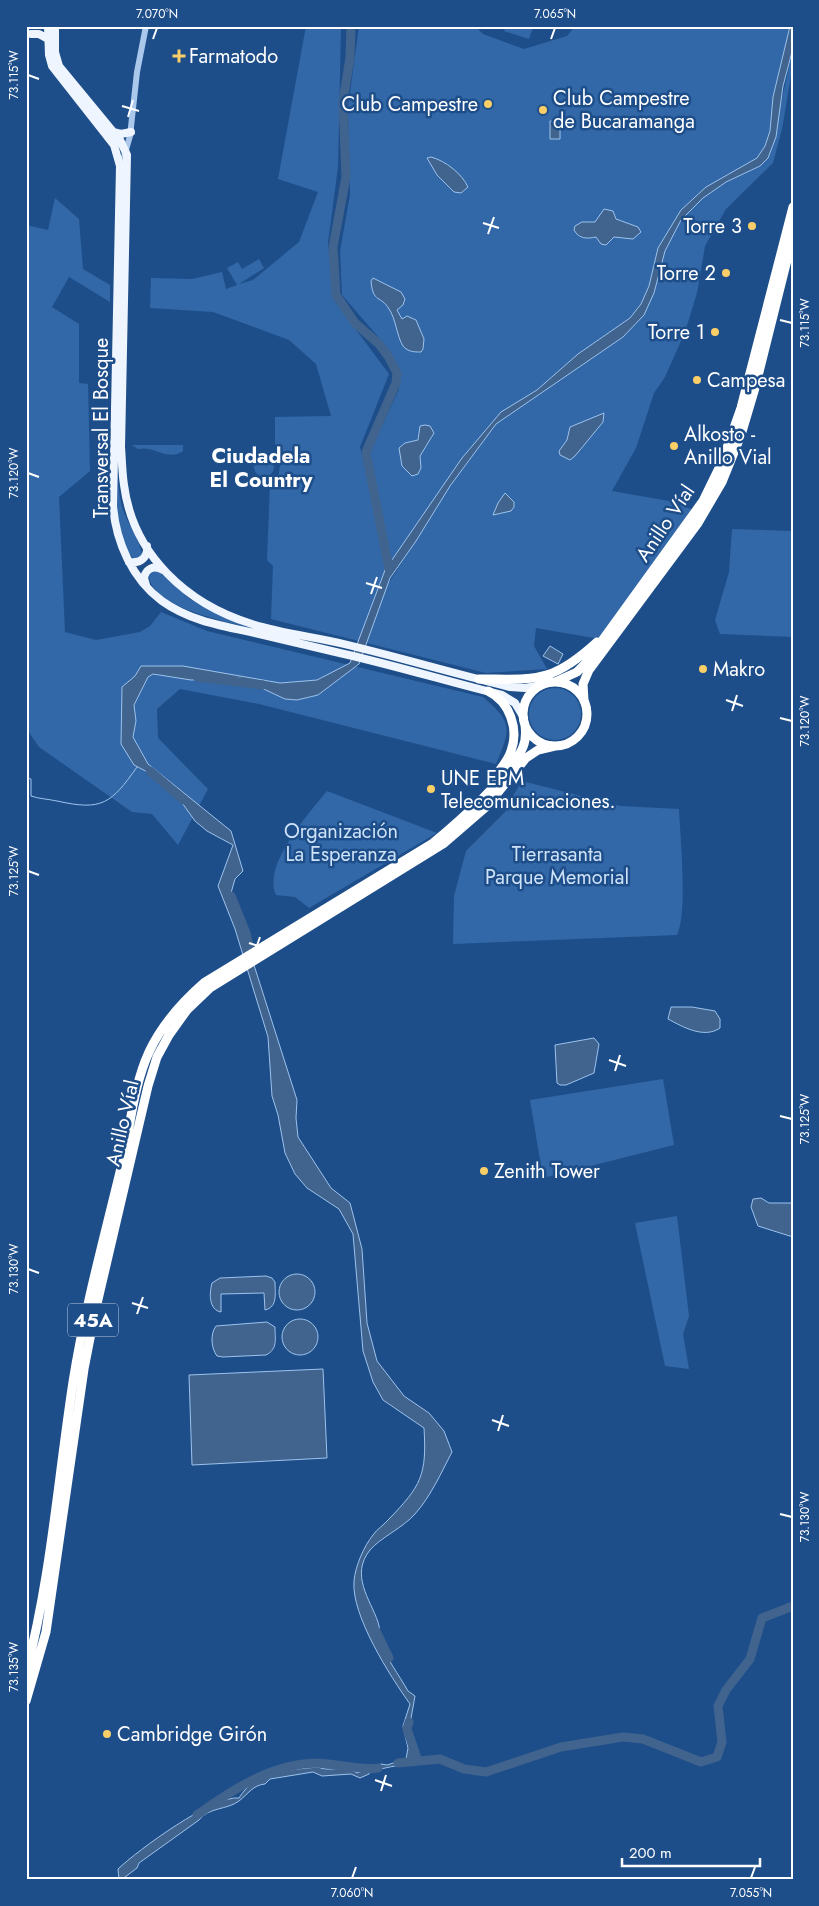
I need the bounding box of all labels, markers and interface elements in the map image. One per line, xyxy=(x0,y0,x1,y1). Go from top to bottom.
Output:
text: 7.070°N xyxy=(136,5,178,23)
text: 7.065°N xyxy=(534,5,576,23)
place label: Farmatodo xyxy=(189,42,278,71)
text: 73.115°W xyxy=(5,50,23,100)
marker: Farmatodo xyxy=(173,50,185,62)
place label: Club Campestre de Bucaramanga xyxy=(553,84,695,136)
place label: Club Campestre xyxy=(341,90,478,119)
marker: Club Campestre xyxy=(482,98,494,110)
marker: Club Campestre de Bucaramanga xyxy=(537,104,549,116)
place label: Torre 3 xyxy=(683,212,742,241)
marker: Torre 3 xyxy=(746,220,758,232)
place label: Torre 2 xyxy=(657,259,716,288)
marker: Torre 2 xyxy=(720,267,732,279)
text: 73.115°W xyxy=(796,298,814,348)
place label: Torre 1 xyxy=(648,318,705,347)
marker: Torre 1 xyxy=(709,326,721,338)
street label: Transversal El Bosque xyxy=(87,338,116,518)
place label: Campesa xyxy=(707,366,785,395)
marker: Campesa xyxy=(691,374,703,386)
place label: Alkosto - Anillo Vial xyxy=(684,420,772,472)
marker: Alkosto - Anillo Vial xyxy=(668,440,680,452)
district label: Ciudadela El Country xyxy=(210,441,313,495)
text: 73.120°W xyxy=(5,447,23,498)
street label: Anillo Víal xyxy=(629,479,702,568)
place label: Makro xyxy=(713,655,765,684)
marker: Makro xyxy=(697,663,709,675)
text: 73.120°W xyxy=(796,695,814,746)
place label: UNE EPM Telecomunicaciones. xyxy=(441,764,616,816)
marker: UNE EPM Telecomunicaciones. xyxy=(425,783,437,795)
park label: Organización La Esperanza xyxy=(284,817,398,869)
park label: Tierrasanta Parque Memorial xyxy=(485,840,629,892)
text: 73.125°W xyxy=(5,846,23,896)
street label: Anillo Víal xyxy=(99,1077,146,1169)
text: 73.125°W xyxy=(796,1094,814,1144)
place label: Zenith Tower xyxy=(494,1157,600,1186)
marker: Zenith Tower xyxy=(478,1165,490,1177)
text: 73.130°W xyxy=(5,1244,23,1294)
road number: 45A xyxy=(68,1304,118,1336)
text: 73.130°W xyxy=(796,1492,814,1542)
text: 73.135°W xyxy=(5,1642,23,1692)
place label: Cambridge Girón xyxy=(117,1720,267,1749)
marker: Cambridge Girón xyxy=(101,1728,113,1740)
scale bar xyxy=(622,1836,759,1868)
text: 200 m xyxy=(629,1842,672,1864)
text: 7.060°N xyxy=(331,1884,373,1902)
text: 7.055°N xyxy=(730,1884,772,1902)

